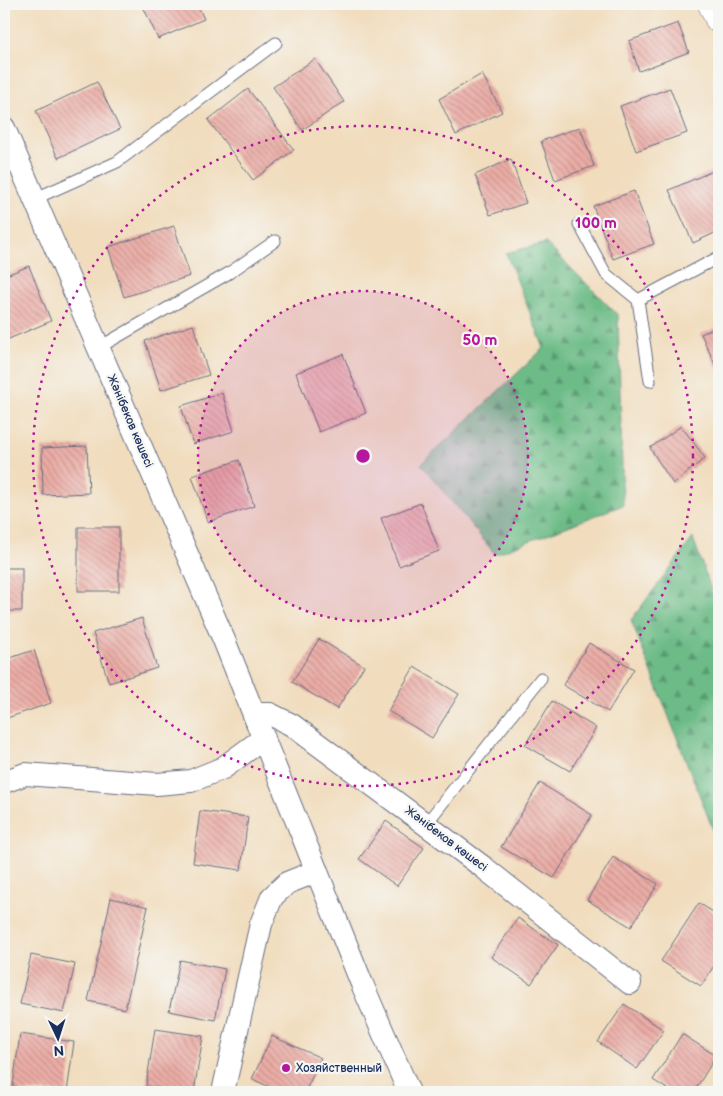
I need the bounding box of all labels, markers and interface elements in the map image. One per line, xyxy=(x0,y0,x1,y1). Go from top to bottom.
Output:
text: 100 m xyxy=(575,214,617,233)
text: 50 m xyxy=(463,331,498,350)
street label: Жәнібеков көшесі xyxy=(104,372,156,470)
centre of rings xyxy=(354,447,372,465)
street label: Жәнібеков көшесі xyxy=(402,803,490,875)
north arrow xyxy=(32,1014,82,1064)
text: N xyxy=(53,1042,65,1059)
place label: Хозяйственный xyxy=(296,1061,382,1076)
marker: Хозяйственный xyxy=(280,1062,292,1074)

